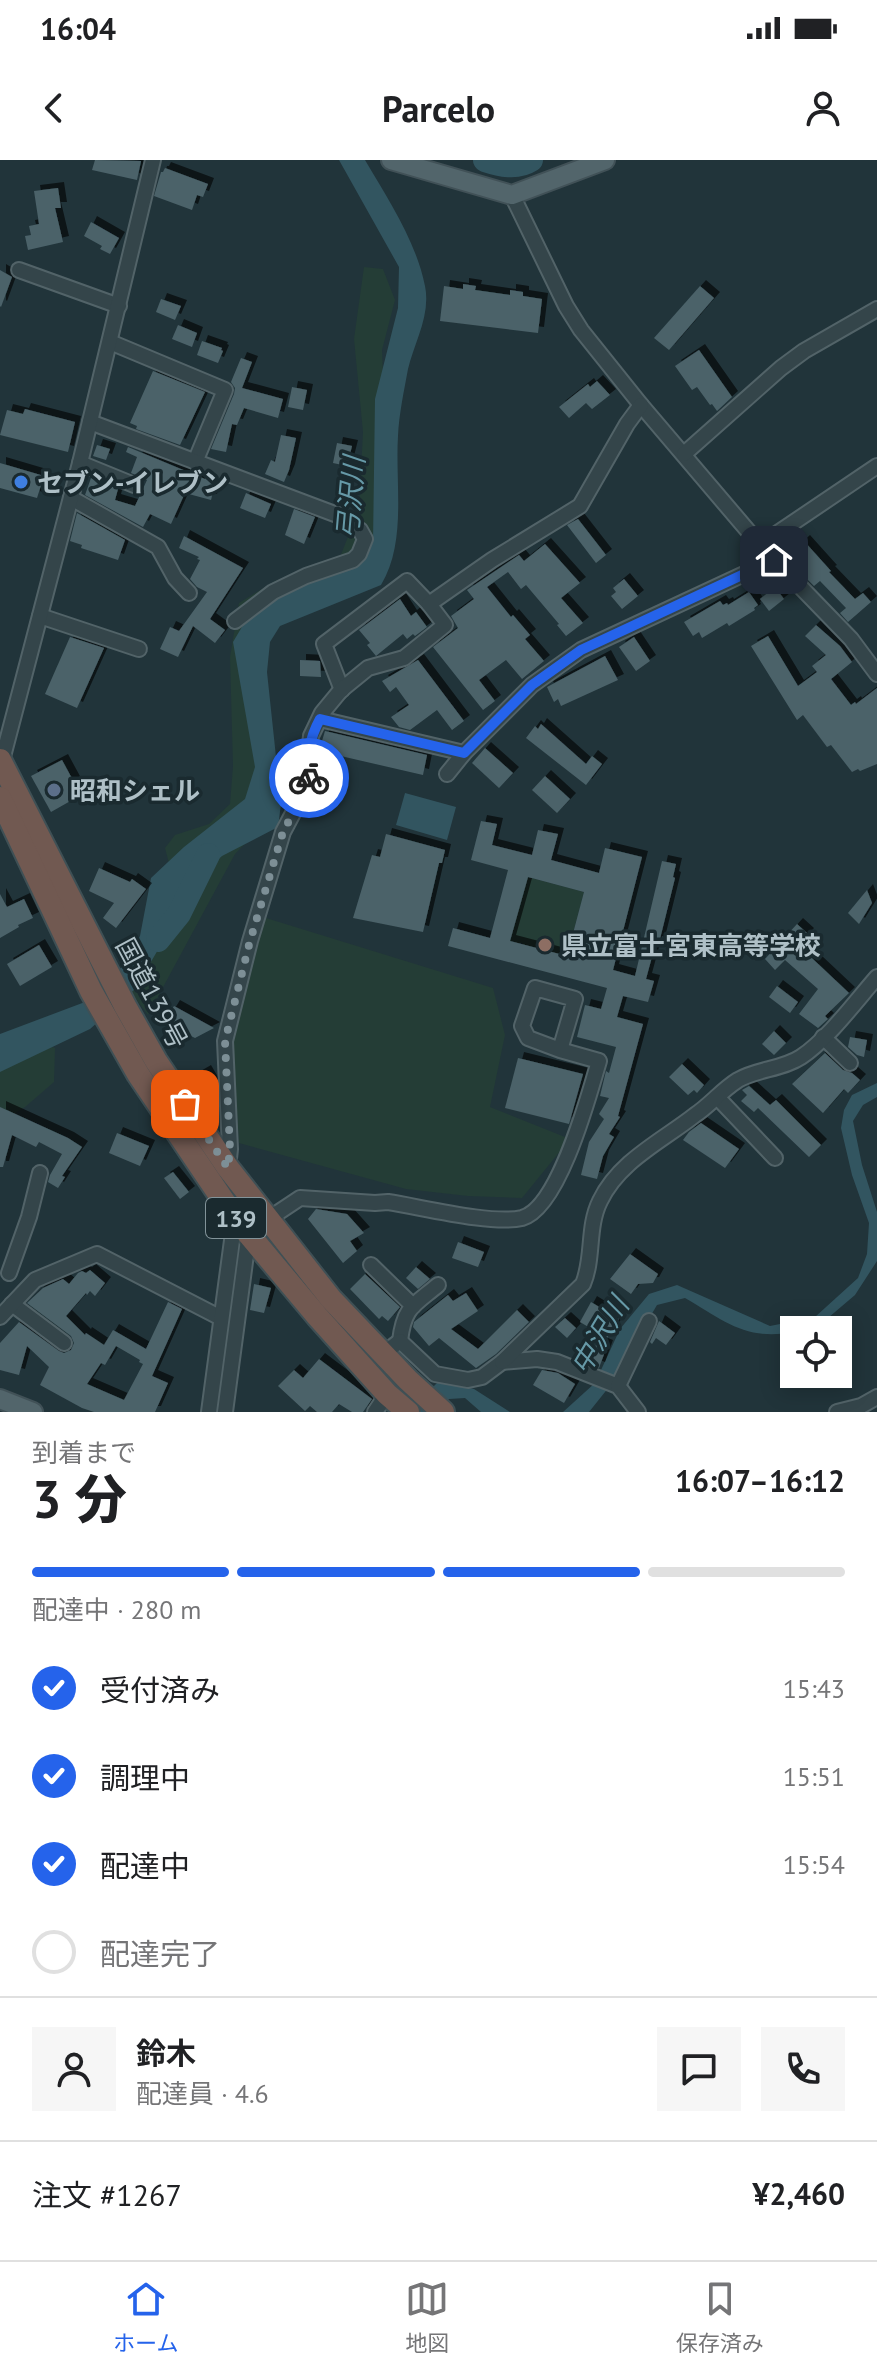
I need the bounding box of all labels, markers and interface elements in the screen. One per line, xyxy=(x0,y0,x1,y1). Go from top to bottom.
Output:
text: 16:04 xyxy=(40,9,116,48)
text: Parcelo xyxy=(382,85,495,132)
icon: back xyxy=(32,86,76,130)
icon: person xyxy=(801,86,845,130)
water label: 弓沢川 xyxy=(328,452,372,541)
place label: セブン-イレブン xyxy=(37,466,228,499)
marker: セブン-イレブン xyxy=(12,473,30,491)
pin xyxy=(740,526,808,594)
icon: home xyxy=(752,538,796,582)
courier xyxy=(269,738,349,818)
icon: bike xyxy=(287,756,331,800)
place label: 昭和シェル xyxy=(70,774,200,807)
marker: 昭和シェル xyxy=(45,781,63,799)
place label: 県立富士宮東高等学校 xyxy=(561,929,821,962)
street label: 国道139号 xyxy=(109,932,195,1054)
marker: 県立富士宮東高等学校 xyxy=(536,936,554,954)
pin xyxy=(151,1070,219,1138)
icon: bag xyxy=(163,1082,207,1126)
road number: 139 xyxy=(206,1198,266,1238)
water label: 中沢川 xyxy=(562,1287,638,1381)
map controls xyxy=(780,1316,852,1388)
button: locate xyxy=(780,1316,852,1388)
text: 到着まで xyxy=(32,1436,136,1469)
text: 16:07–16:12 xyxy=(675,1461,845,1500)
text: 3 分 xyxy=(32,1465,127,1532)
text: 配達中 · 280 m xyxy=(32,1593,201,1626)
icon: check xyxy=(32,1666,76,1710)
text: 受付済み xyxy=(100,1670,220,1709)
text: 15:43 xyxy=(783,1672,845,1705)
icon: check xyxy=(32,1754,76,1798)
text: 調理中 xyxy=(100,1758,190,1797)
text: 15:51 xyxy=(783,1760,845,1793)
icon: check xyxy=(32,1842,76,1886)
text: 配達中 xyxy=(100,1846,190,1885)
text: 15:54 xyxy=(783,1848,845,1881)
text: 配達完了 xyxy=(100,1934,220,1973)
button: person xyxy=(32,2027,116,2111)
button: chat xyxy=(657,2027,741,2111)
button: phone xyxy=(761,2027,845,2111)
text: 鈴木 xyxy=(136,2033,196,2072)
text: 配達員 · 4.6 xyxy=(136,2077,269,2110)
text: ¥2,460 xyxy=(752,2174,845,2213)
text: 注文 #1267 xyxy=(32,2175,182,2214)
tab: ホーム xyxy=(113,2277,179,2357)
tab: 地図 xyxy=(405,2277,449,2357)
tab: 保存済み xyxy=(676,2277,764,2357)

